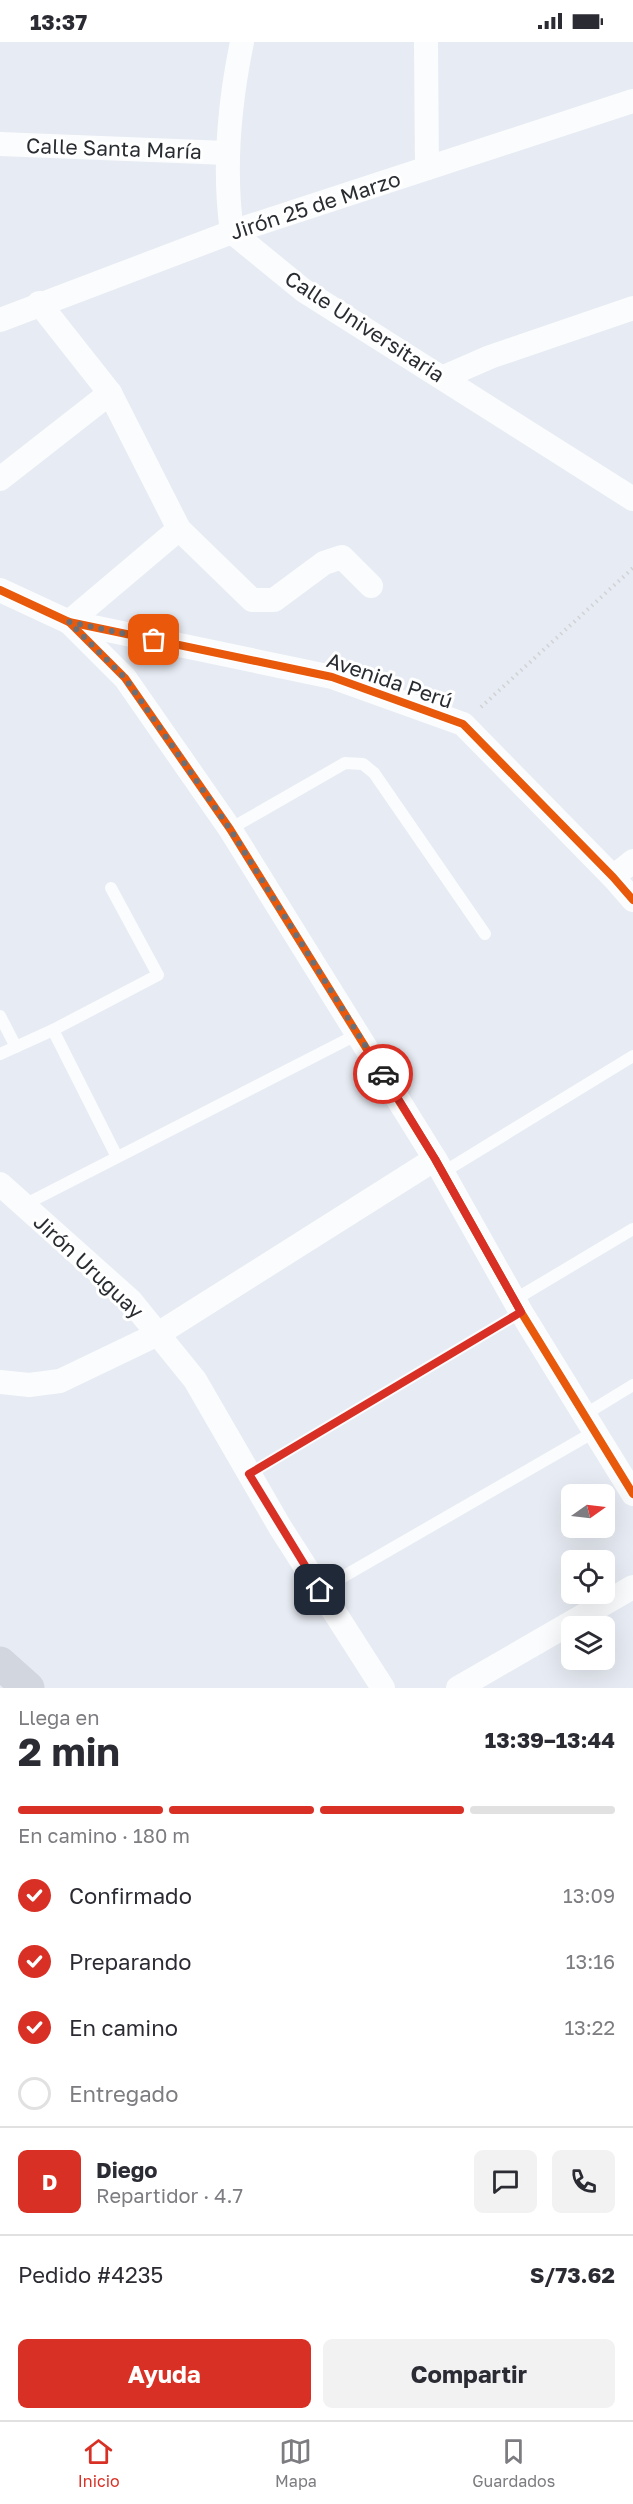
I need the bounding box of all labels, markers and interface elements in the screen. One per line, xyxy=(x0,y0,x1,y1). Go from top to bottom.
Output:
text: 13:37 xyxy=(30,8,87,35)
street label: Calle Santa María xyxy=(26,132,202,164)
street label: Jirón 25 de Marzo xyxy=(227,165,403,245)
street label: Calle Universitaria xyxy=(280,265,450,387)
pin xyxy=(128,614,179,665)
icon: bag xyxy=(137,623,170,656)
street label: Avenida Perú xyxy=(324,646,456,714)
courier xyxy=(353,1044,413,1104)
icon: car xyxy=(367,1058,400,1091)
street label: Jirón Uruguay xyxy=(29,1208,150,1324)
north arrow xyxy=(561,1484,615,1538)
map controls xyxy=(561,1484,615,1670)
button: locate xyxy=(561,1550,615,1604)
pin xyxy=(294,1564,345,1615)
icon: home xyxy=(303,1573,336,1606)
button: layers xyxy=(561,1616,615,1670)
text: Llega en xyxy=(18,1705,100,1729)
text: 13:39–13:44 xyxy=(485,1726,615,1753)
text: 2 min xyxy=(18,1728,120,1775)
text: En camino · 180 m xyxy=(18,1823,190,1847)
icon: check xyxy=(18,1879,51,1912)
text: Confirmado xyxy=(69,1882,192,1909)
text: 13:09 xyxy=(563,1883,615,1907)
icon: check xyxy=(18,1945,51,1978)
text: Preparando xyxy=(69,1948,192,1975)
text: 13:16 xyxy=(566,1949,615,1973)
icon: check xyxy=(18,2011,51,2044)
text: En camino xyxy=(69,2014,178,2041)
text: 13:22 xyxy=(564,2015,615,2039)
text: Entregado xyxy=(69,2080,178,2107)
button: chat xyxy=(474,2150,537,2213)
button: phone xyxy=(552,2150,615,2213)
text: Diego xyxy=(96,2156,157,2183)
text: D xyxy=(42,2168,57,2195)
text: Repartidor · 4.7 xyxy=(96,2183,243,2207)
text: Pedido #4235 xyxy=(18,2261,163,2288)
text: S/73.62 xyxy=(530,2261,615,2288)
button: Ayuda xyxy=(18,2339,311,2408)
button: Compartir xyxy=(323,2339,615,2408)
tab: Inicio xyxy=(78,2435,120,2491)
tab: Mapa xyxy=(275,2435,317,2491)
tab: Guardados xyxy=(472,2435,555,2491)

